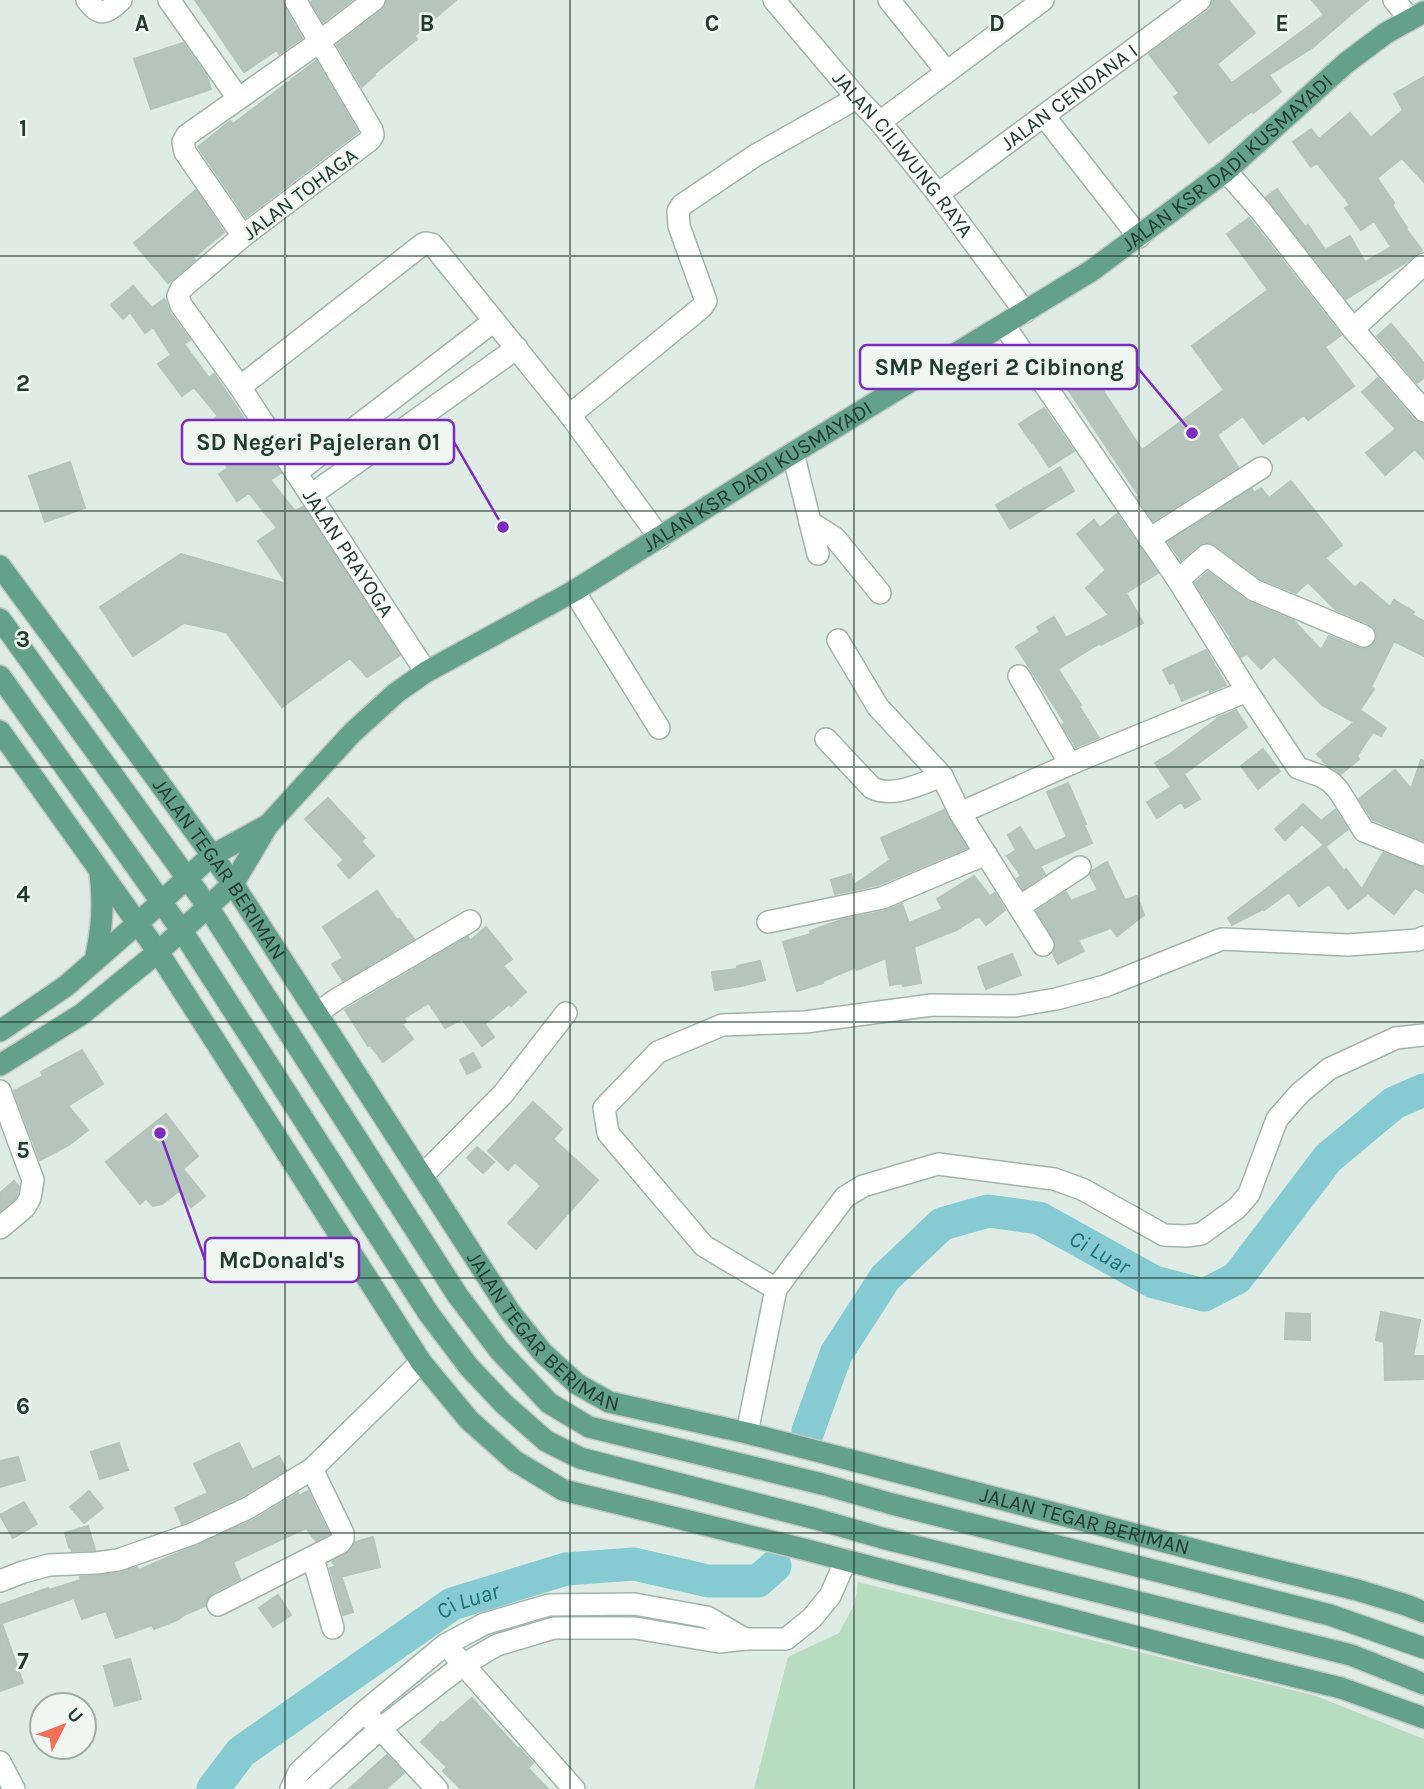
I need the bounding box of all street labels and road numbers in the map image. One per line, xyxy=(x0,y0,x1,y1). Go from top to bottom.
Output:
street label: JALAN CENDANA I xyxy=(996,39,1142,156)
street label: JALAN CILIWUNG RAYA xyxy=(827,66,978,242)
street label: JALAN KSR DADI KUSMAYADI xyxy=(1117,69,1338,256)
street label: JALAN TOHAGA xyxy=(238,143,362,245)
street label: JALAN KSR DADI KUSMAYADI xyxy=(638,396,876,557)
street label: JALAN PRAYOGA xyxy=(298,484,399,622)
street label: JALAN TEGAR BERIMAN xyxy=(148,773,291,964)
street label: JALAN TEGAR BERIMAN xyxy=(462,1247,622,1416)
street label: JALAN TEGAR BERIMAN xyxy=(978,1482,1192,1560)

